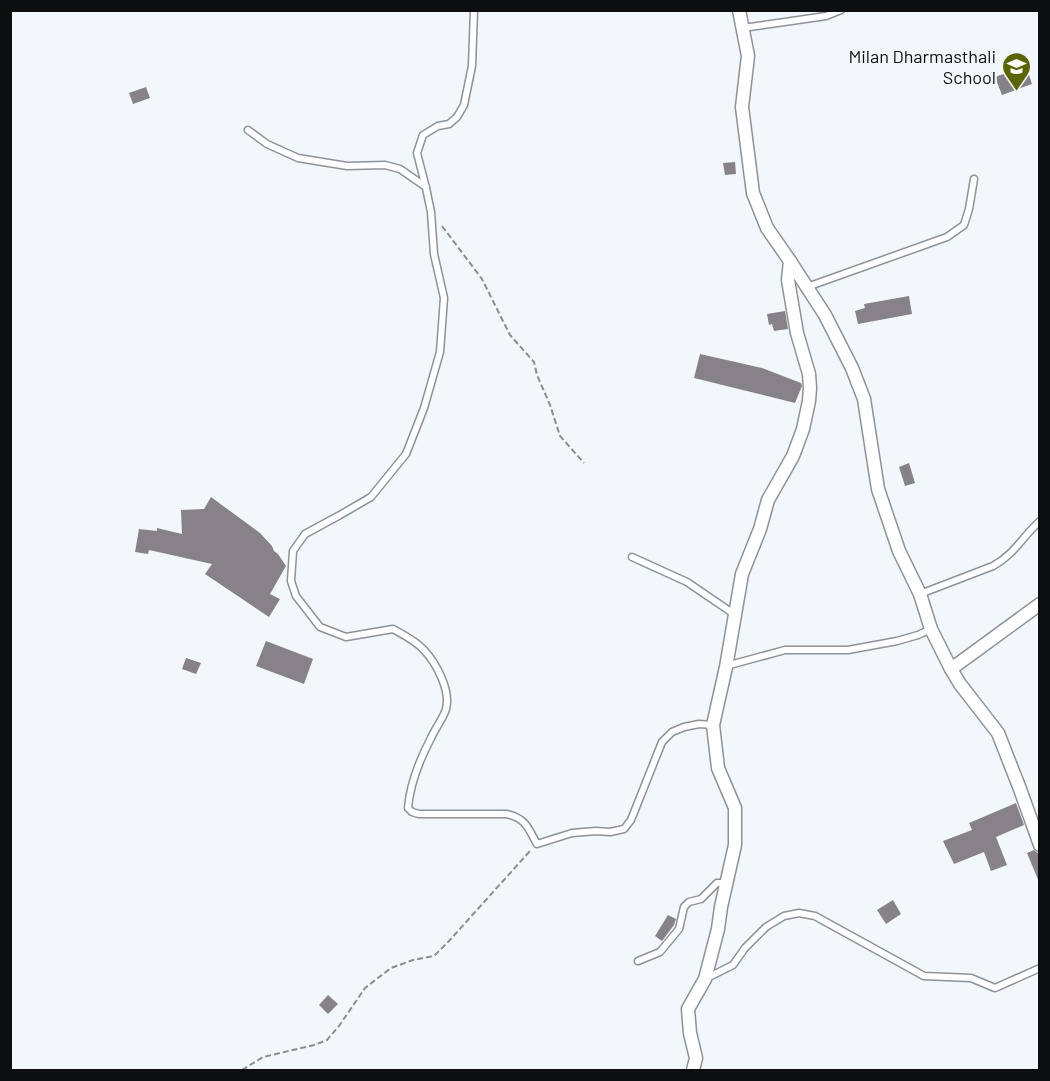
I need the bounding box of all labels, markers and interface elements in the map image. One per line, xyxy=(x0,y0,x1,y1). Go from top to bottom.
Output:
place label: Milan Dharmasthali School xyxy=(848,45,996,88)
school or university icon: Milan Dharmasthali School xyxy=(1001,50,1033,92)

